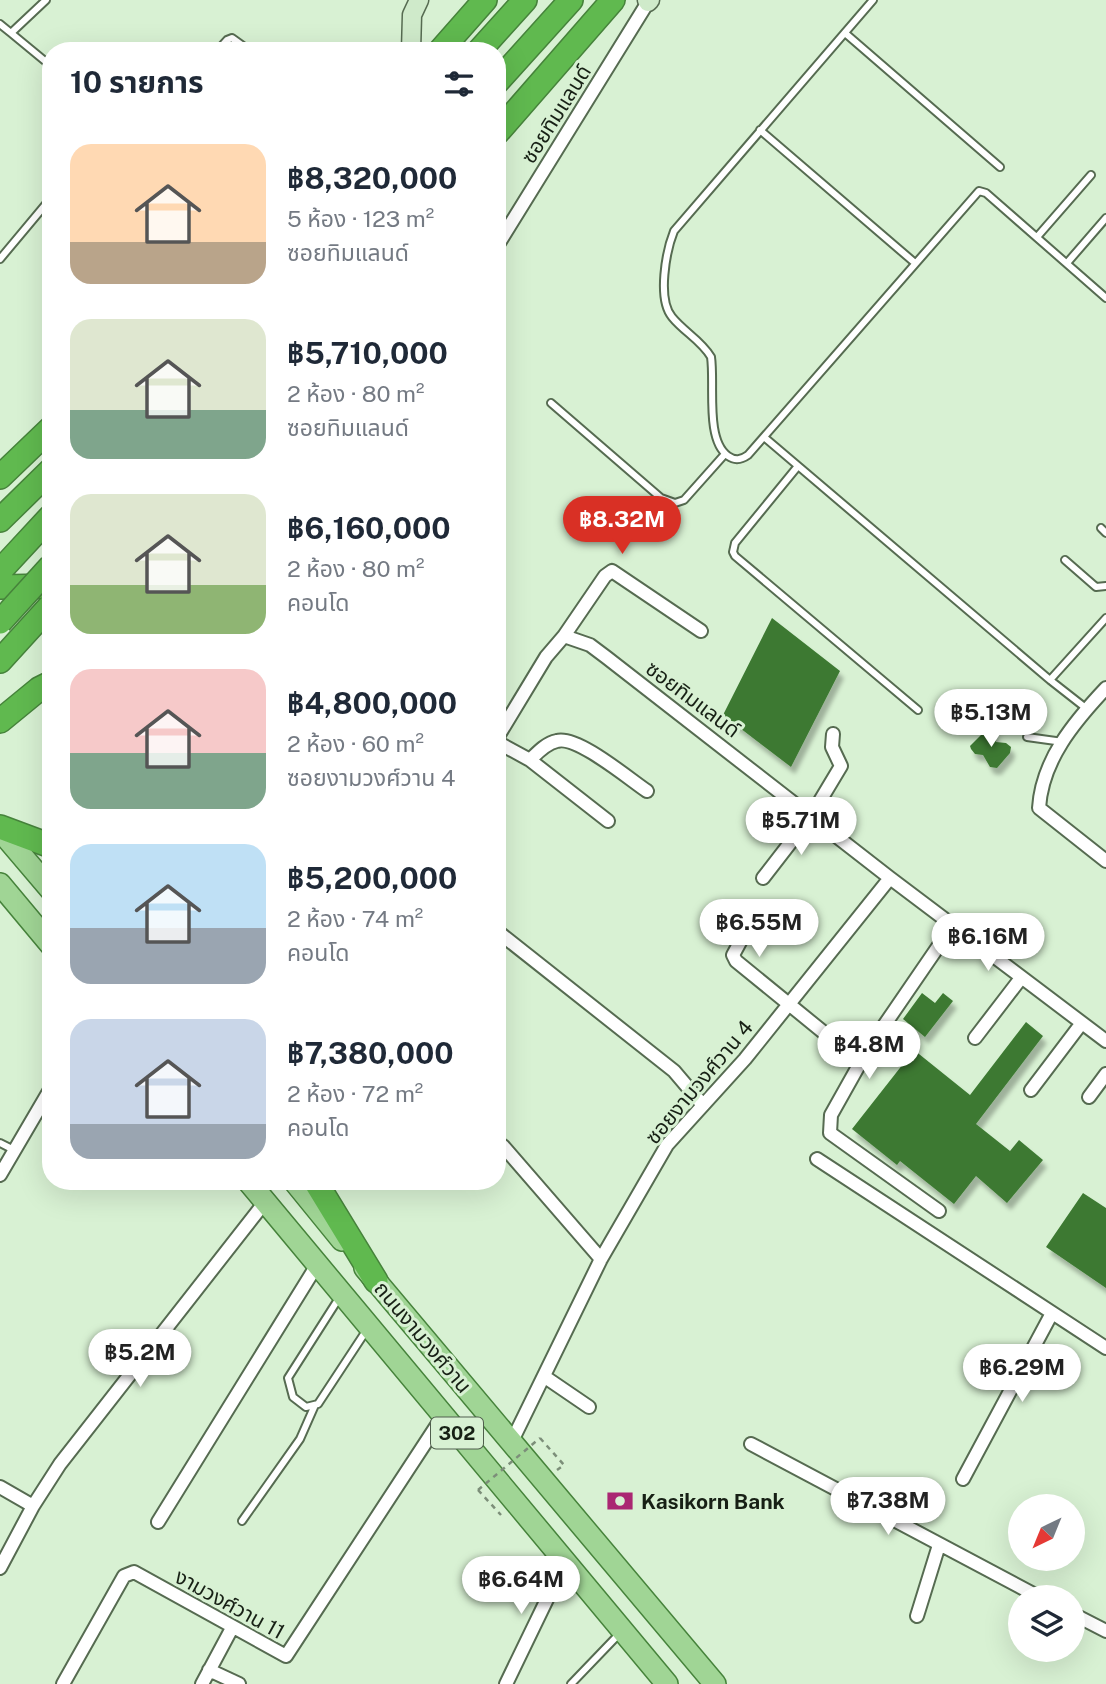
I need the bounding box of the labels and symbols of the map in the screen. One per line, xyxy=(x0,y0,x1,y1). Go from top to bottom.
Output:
street label: ซอยทิมแลนด์ xyxy=(516,60,596,168)
pin: ฿8.32M xyxy=(565,496,679,556)
street label: ซอยทิมแลนด์ xyxy=(641,655,745,743)
pin: ฿5.13M xyxy=(934,690,1048,749)
pin: ฿5.71M xyxy=(744,798,858,857)
pin: ฿6.55M xyxy=(702,900,816,959)
pin: ฿6.16M xyxy=(931,914,1045,973)
street label: ซอยงามวงศ์วาน 4 xyxy=(640,1015,758,1149)
pin: ฿4.8M xyxy=(820,1021,918,1081)
street label: ถนนงามวงศ์วาน xyxy=(369,1276,477,1398)
pin: ฿5.2M xyxy=(91,1330,189,1389)
pin: ฿6.29M xyxy=(965,1344,1079,1404)
road number: 302 xyxy=(431,1418,483,1448)
pin: ฿7.38M xyxy=(831,1478,945,1537)
bank icon: Kasikorn Bank xyxy=(605,1486,635,1516)
place label: Kasikorn Bank xyxy=(641,1489,785,1514)
north arrow xyxy=(1008,1494,1085,1572)
pin: ฿6.64M xyxy=(464,1556,578,1616)
street label: งามวงศ์วาน 11 xyxy=(171,1564,289,1644)

